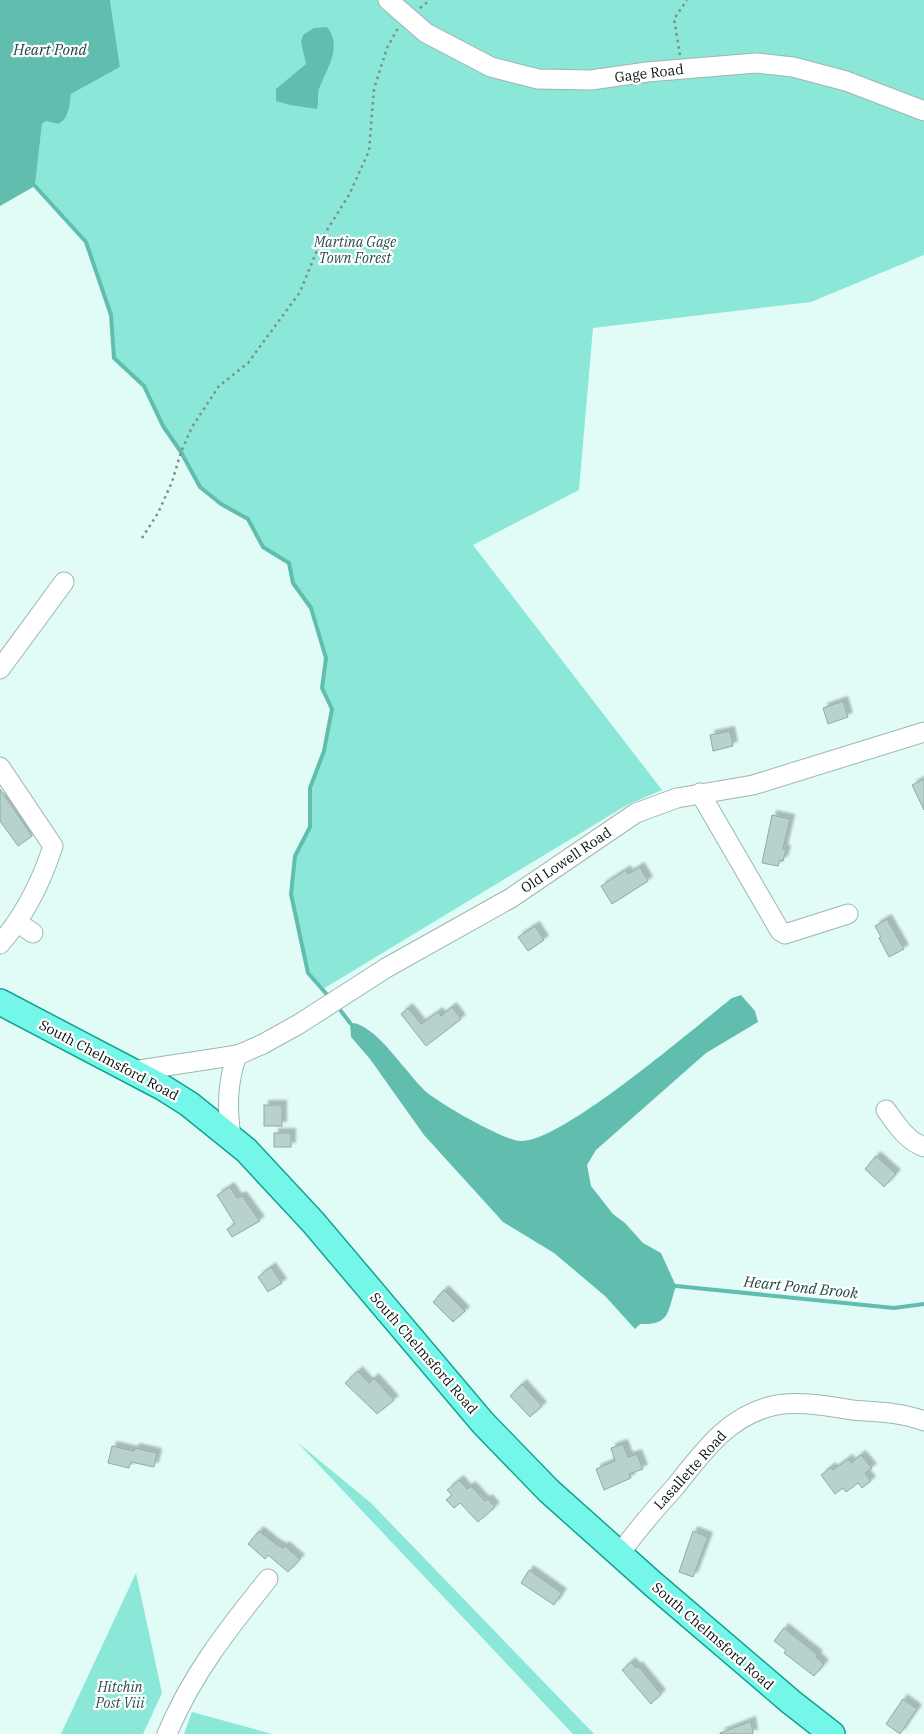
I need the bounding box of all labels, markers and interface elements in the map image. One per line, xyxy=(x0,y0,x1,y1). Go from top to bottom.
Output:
water label: Heart Pond xyxy=(12,40,87,59)
street label: Gage Road xyxy=(613,60,685,86)
park label: Martina Gage Town Forest xyxy=(313,233,397,267)
street label: Old Lowell Road xyxy=(517,823,615,897)
street label: South Chelmsford Road xyxy=(36,1016,182,1105)
water label: Heart Pond Brook xyxy=(742,1271,859,1302)
street label: South Chelmsford Road xyxy=(366,1288,482,1418)
street label: Lasallette Road xyxy=(650,1426,731,1513)
street label: South Chelmsford Road xyxy=(648,1578,778,1694)
park label: Hitchin Post Viii xyxy=(95,1678,145,1712)

